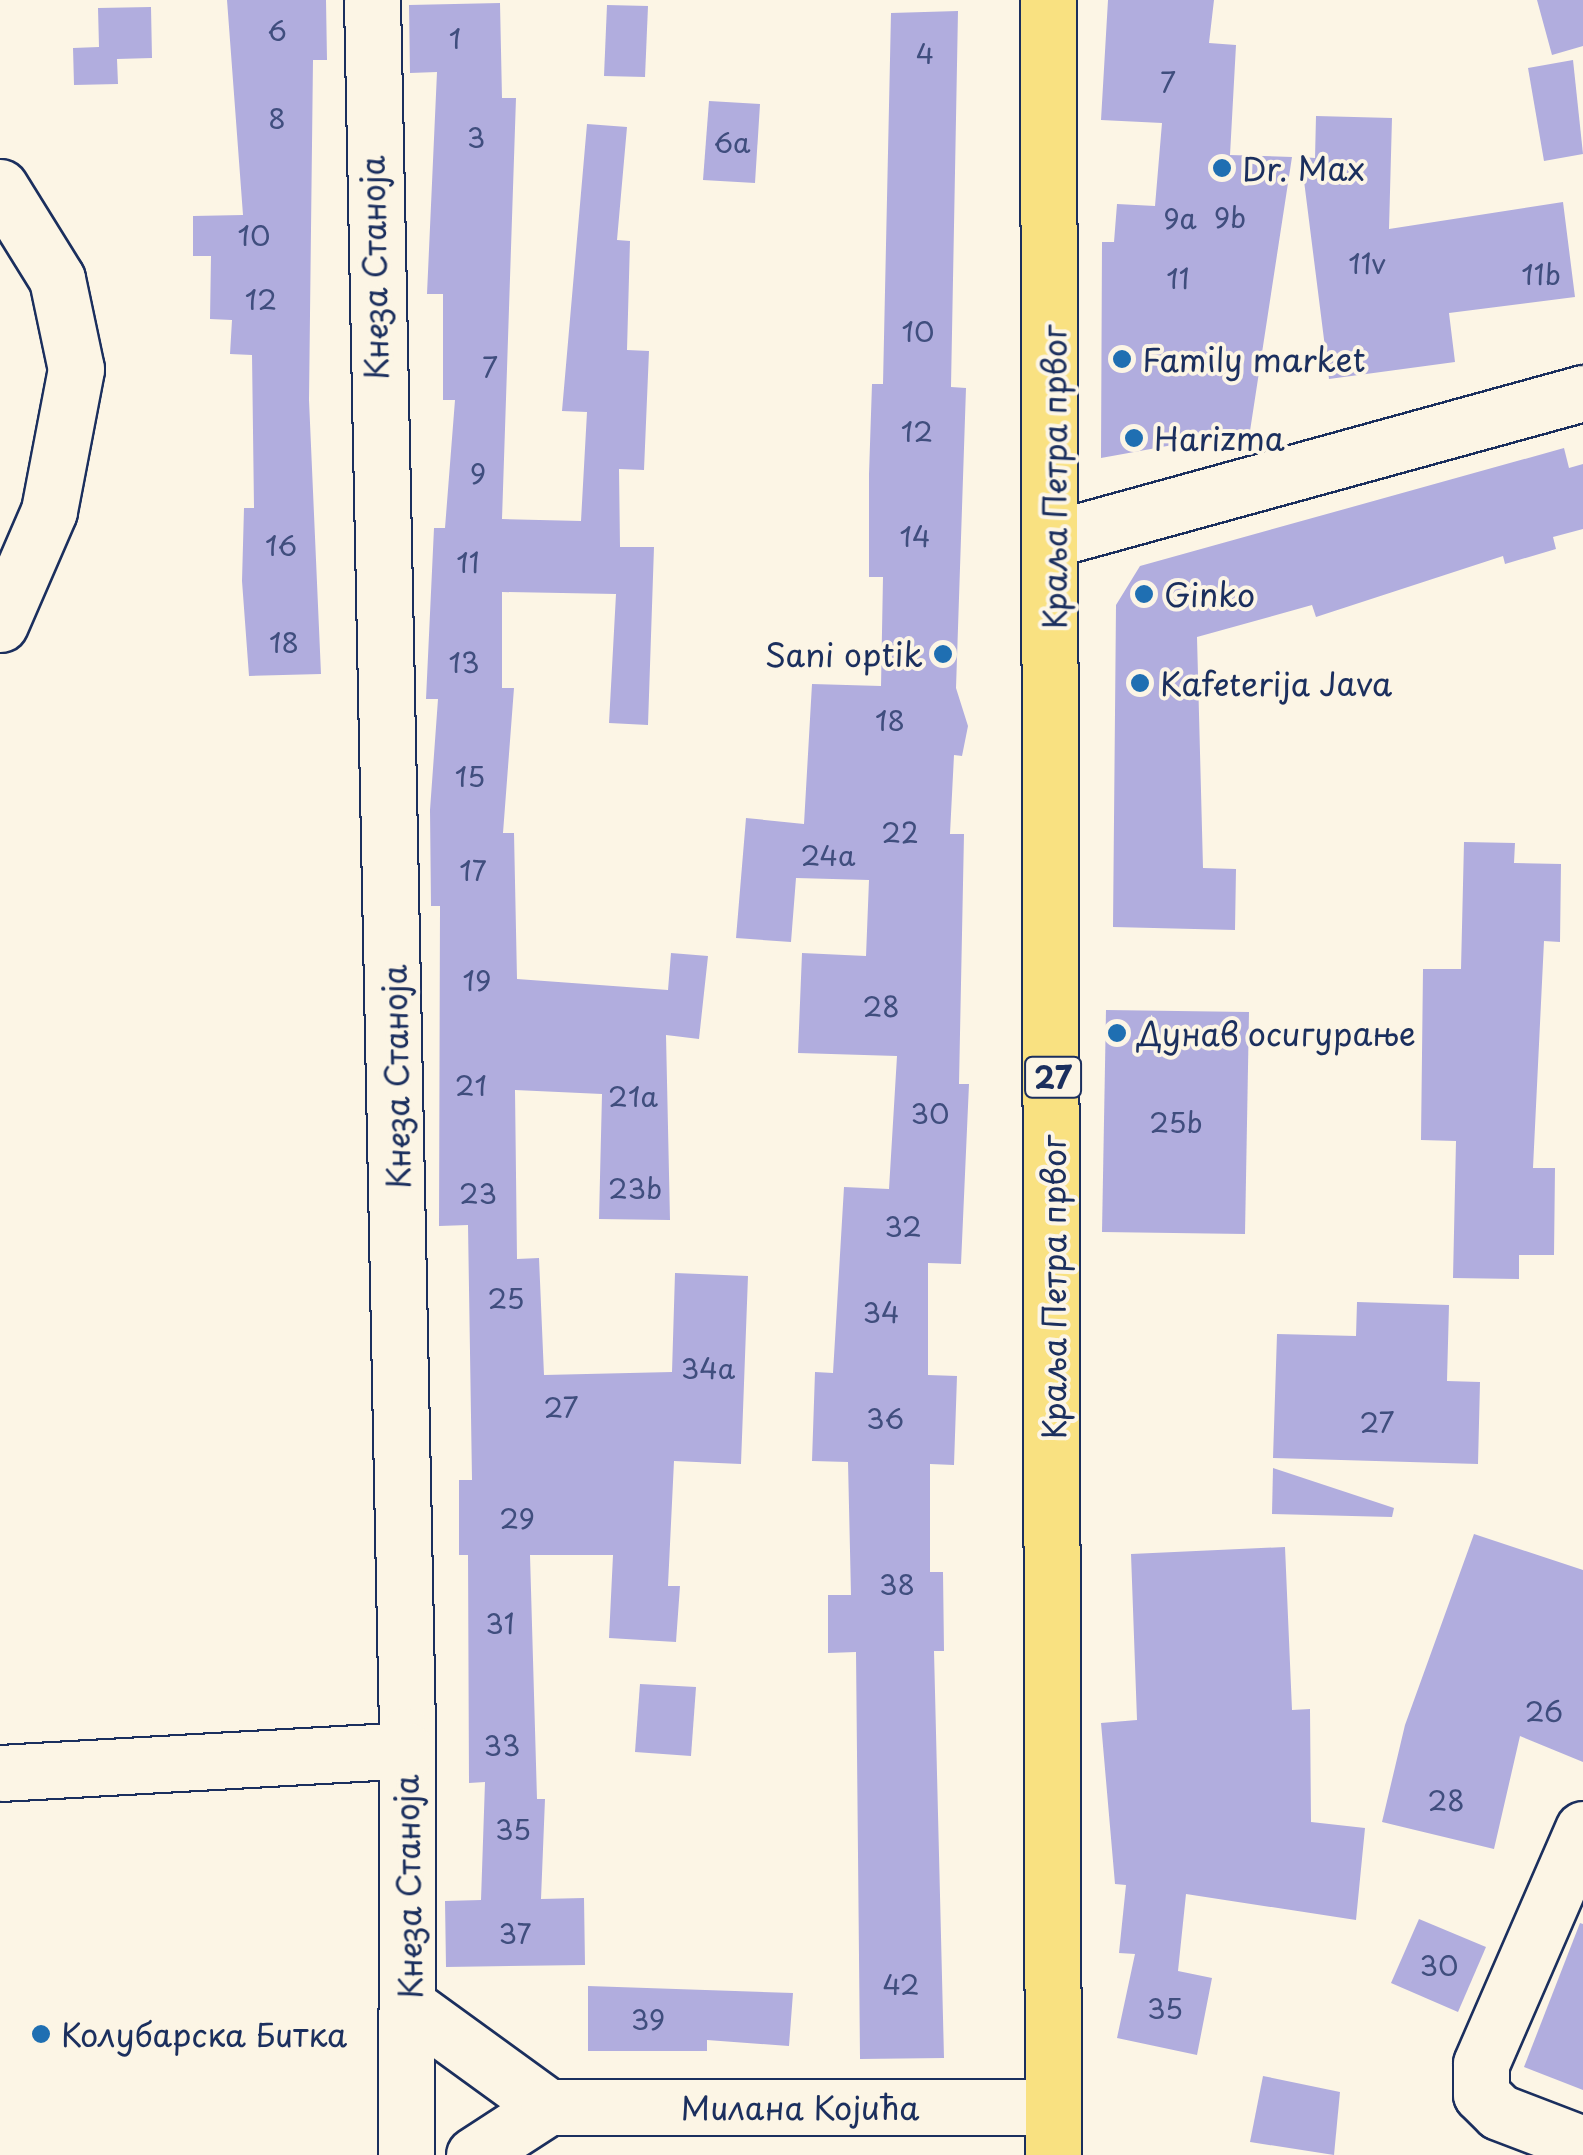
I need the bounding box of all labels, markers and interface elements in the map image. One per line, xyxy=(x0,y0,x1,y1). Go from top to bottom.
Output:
house number: 6 xyxy=(267,13,287,47)
house number: 1 xyxy=(449,21,461,55)
house number: 4 xyxy=(916,36,934,70)
house number: 7 xyxy=(1160,65,1176,99)
house number: 8 xyxy=(268,101,286,135)
house number: 3 xyxy=(467,120,485,154)
house number: 6a xyxy=(713,125,751,159)
place label: Dr. Max xyxy=(1242,149,1366,187)
street label: Кнеза Станоја xyxy=(353,154,395,382)
marker: Dr. Max xyxy=(1211,157,1233,179)
house number: 9b xyxy=(1214,200,1246,234)
house number: 9a xyxy=(1163,201,1197,235)
house number: 10 xyxy=(237,218,271,252)
house number: 11v xyxy=(1348,246,1386,280)
house number: 11b xyxy=(1521,257,1561,291)
house number: 11 xyxy=(1166,261,1190,295)
house number: 12 xyxy=(245,282,277,316)
house number: 10 xyxy=(901,314,935,348)
street label: Краља Петра првог xyxy=(1035,323,1073,631)
place label: Family market xyxy=(1142,340,1365,378)
marker: Family market xyxy=(1111,348,1133,370)
house number: 7 xyxy=(482,350,498,384)
house number: 12 xyxy=(901,414,933,448)
place label: Harizma xyxy=(1154,419,1285,457)
marker: Harizma xyxy=(1123,427,1145,449)
house number: 9 xyxy=(470,456,486,490)
house number: 14 xyxy=(899,519,931,553)
house number: 16 xyxy=(265,528,297,562)
house number: 11 xyxy=(456,545,480,579)
place label: Ginko xyxy=(1164,575,1255,613)
marker: Ginko xyxy=(1133,583,1155,605)
house number: 18 xyxy=(269,625,299,659)
place label: Sani optik xyxy=(764,635,923,673)
marker: Sani optik xyxy=(932,643,954,665)
house number: 13 xyxy=(448,645,480,679)
place label: Kafeterija Java xyxy=(1160,664,1394,702)
marker: Kafeterija Java xyxy=(1129,672,1151,694)
house number: 18 xyxy=(875,703,905,737)
house number: 15 xyxy=(455,759,485,793)
house number: 22 xyxy=(881,815,919,849)
house number: 24a xyxy=(800,838,856,872)
house number: 17 xyxy=(459,853,487,887)
street label: Кнеза Станоја xyxy=(375,963,417,1191)
house number: 19 xyxy=(463,963,491,997)
house number: 28 xyxy=(862,989,900,1023)
place label: Дунав осигурање xyxy=(1137,1014,1418,1052)
marker: Дунав осигурање xyxy=(1106,1022,1128,1044)
road number: 27 xyxy=(1023,1052,1083,1102)
house number: 21 xyxy=(455,1068,487,1102)
house number: 21a xyxy=(608,1079,658,1113)
house number: 30 xyxy=(911,1096,949,1130)
house number: 25b xyxy=(1149,1105,1203,1139)
street label: Краља Петра првог xyxy=(1034,1133,1072,1441)
house number: 23b xyxy=(608,1171,662,1205)
house number: 23 xyxy=(459,1176,497,1210)
house number: 32 xyxy=(884,1209,922,1243)
house number: 25 xyxy=(487,1281,525,1315)
house number: 34 xyxy=(862,1295,900,1329)
house number: 34a xyxy=(681,1351,735,1385)
house number: 27 xyxy=(544,1390,578,1424)
house number: 36 xyxy=(866,1401,904,1435)
house number: 27 xyxy=(1360,1405,1394,1439)
house number: 29 xyxy=(499,1501,535,1535)
house number: 38 xyxy=(879,1567,915,1601)
house number: 31 xyxy=(485,1606,515,1640)
house number: 26 xyxy=(1525,1694,1563,1728)
house number: 33 xyxy=(484,1728,520,1762)
street label: Кнеза Станоја xyxy=(387,1773,429,2001)
house number: 28 xyxy=(1427,1783,1465,1817)
house number: 35 xyxy=(495,1812,531,1846)
house number: 37 xyxy=(499,1916,531,1950)
house number: 30 xyxy=(1420,1948,1458,1982)
house number: 42 xyxy=(882,1967,920,2001)
house number: 35 xyxy=(1147,1991,1183,2025)
house number: 39 xyxy=(631,2002,665,2036)
place label: Колубарска Битка xyxy=(61,2015,350,2053)
marker: Колубарска Битка xyxy=(30,2023,52,2045)
street label: Милана Којића xyxy=(680,2088,920,2126)

